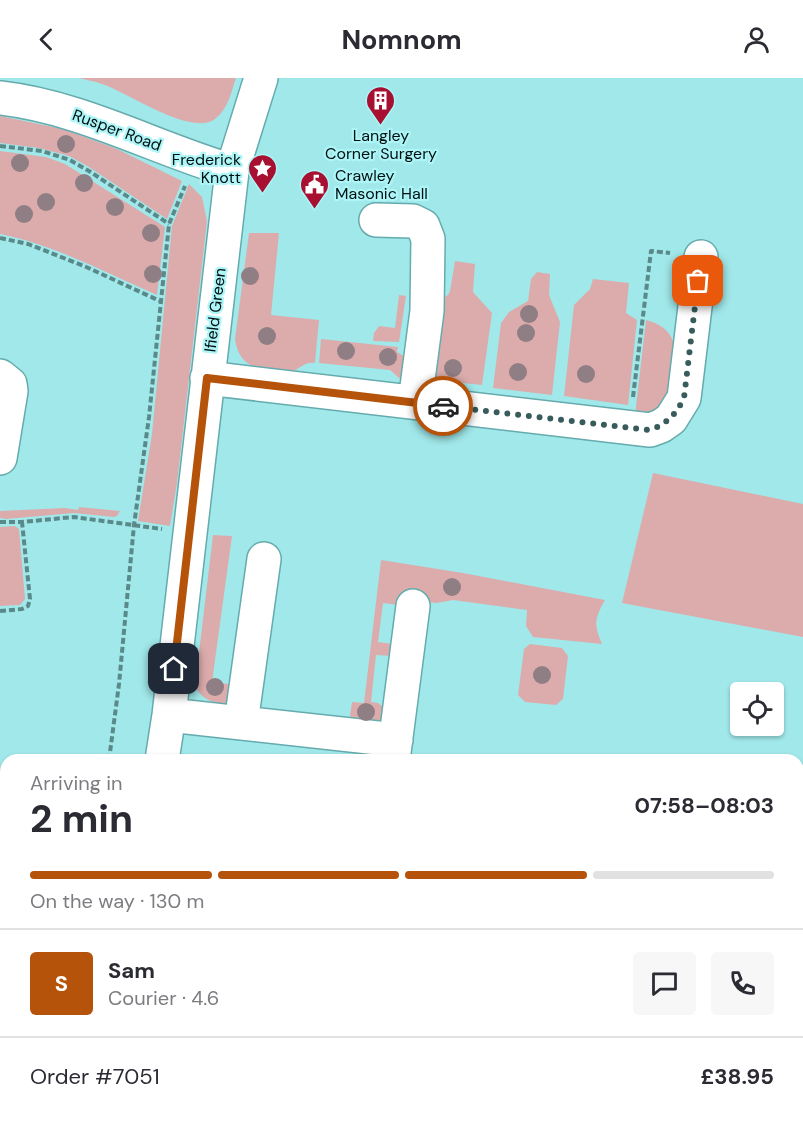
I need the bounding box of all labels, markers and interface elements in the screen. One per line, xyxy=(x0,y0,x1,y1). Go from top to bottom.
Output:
text: Nomnom xyxy=(341,22,462,57)
icon: back xyxy=(30,23,63,56)
icon: person xyxy=(740,23,773,56)
building icon: Langley Corner Surgery xyxy=(365,84,397,126)
street label: Rusper Road xyxy=(70,104,164,156)
place label: Langley Corner Surgery xyxy=(325,125,437,164)
place label: Frederick Knott xyxy=(172,149,241,188)
place icon: Frederick Knott xyxy=(246,152,278,194)
place label: Crawley Masonic Hall xyxy=(335,165,428,204)
public building icon: Crawley Masonic Hall xyxy=(298,168,330,210)
pin xyxy=(672,255,723,306)
icon: bag xyxy=(681,264,714,297)
street label: Ifield Green xyxy=(199,267,231,353)
courier xyxy=(413,376,473,436)
icon: car xyxy=(427,390,460,423)
pin xyxy=(148,643,199,694)
icon: home xyxy=(157,652,190,685)
map controls xyxy=(730,682,784,736)
button: locate xyxy=(730,682,784,736)
text: Arriving in xyxy=(30,770,122,796)
text: 07:58–08:03 xyxy=(635,791,774,820)
text: 2 min xyxy=(30,793,133,844)
text: On the way · 130 m xyxy=(30,888,204,914)
button: chat xyxy=(633,952,696,1015)
button: phone xyxy=(711,952,774,1015)
text: Sam xyxy=(108,956,155,985)
text: S xyxy=(55,969,68,998)
text: Courier · 4.6 xyxy=(108,985,219,1011)
text: Order #7051 xyxy=(30,1062,160,1091)
text: £38.95 xyxy=(700,1062,774,1091)

